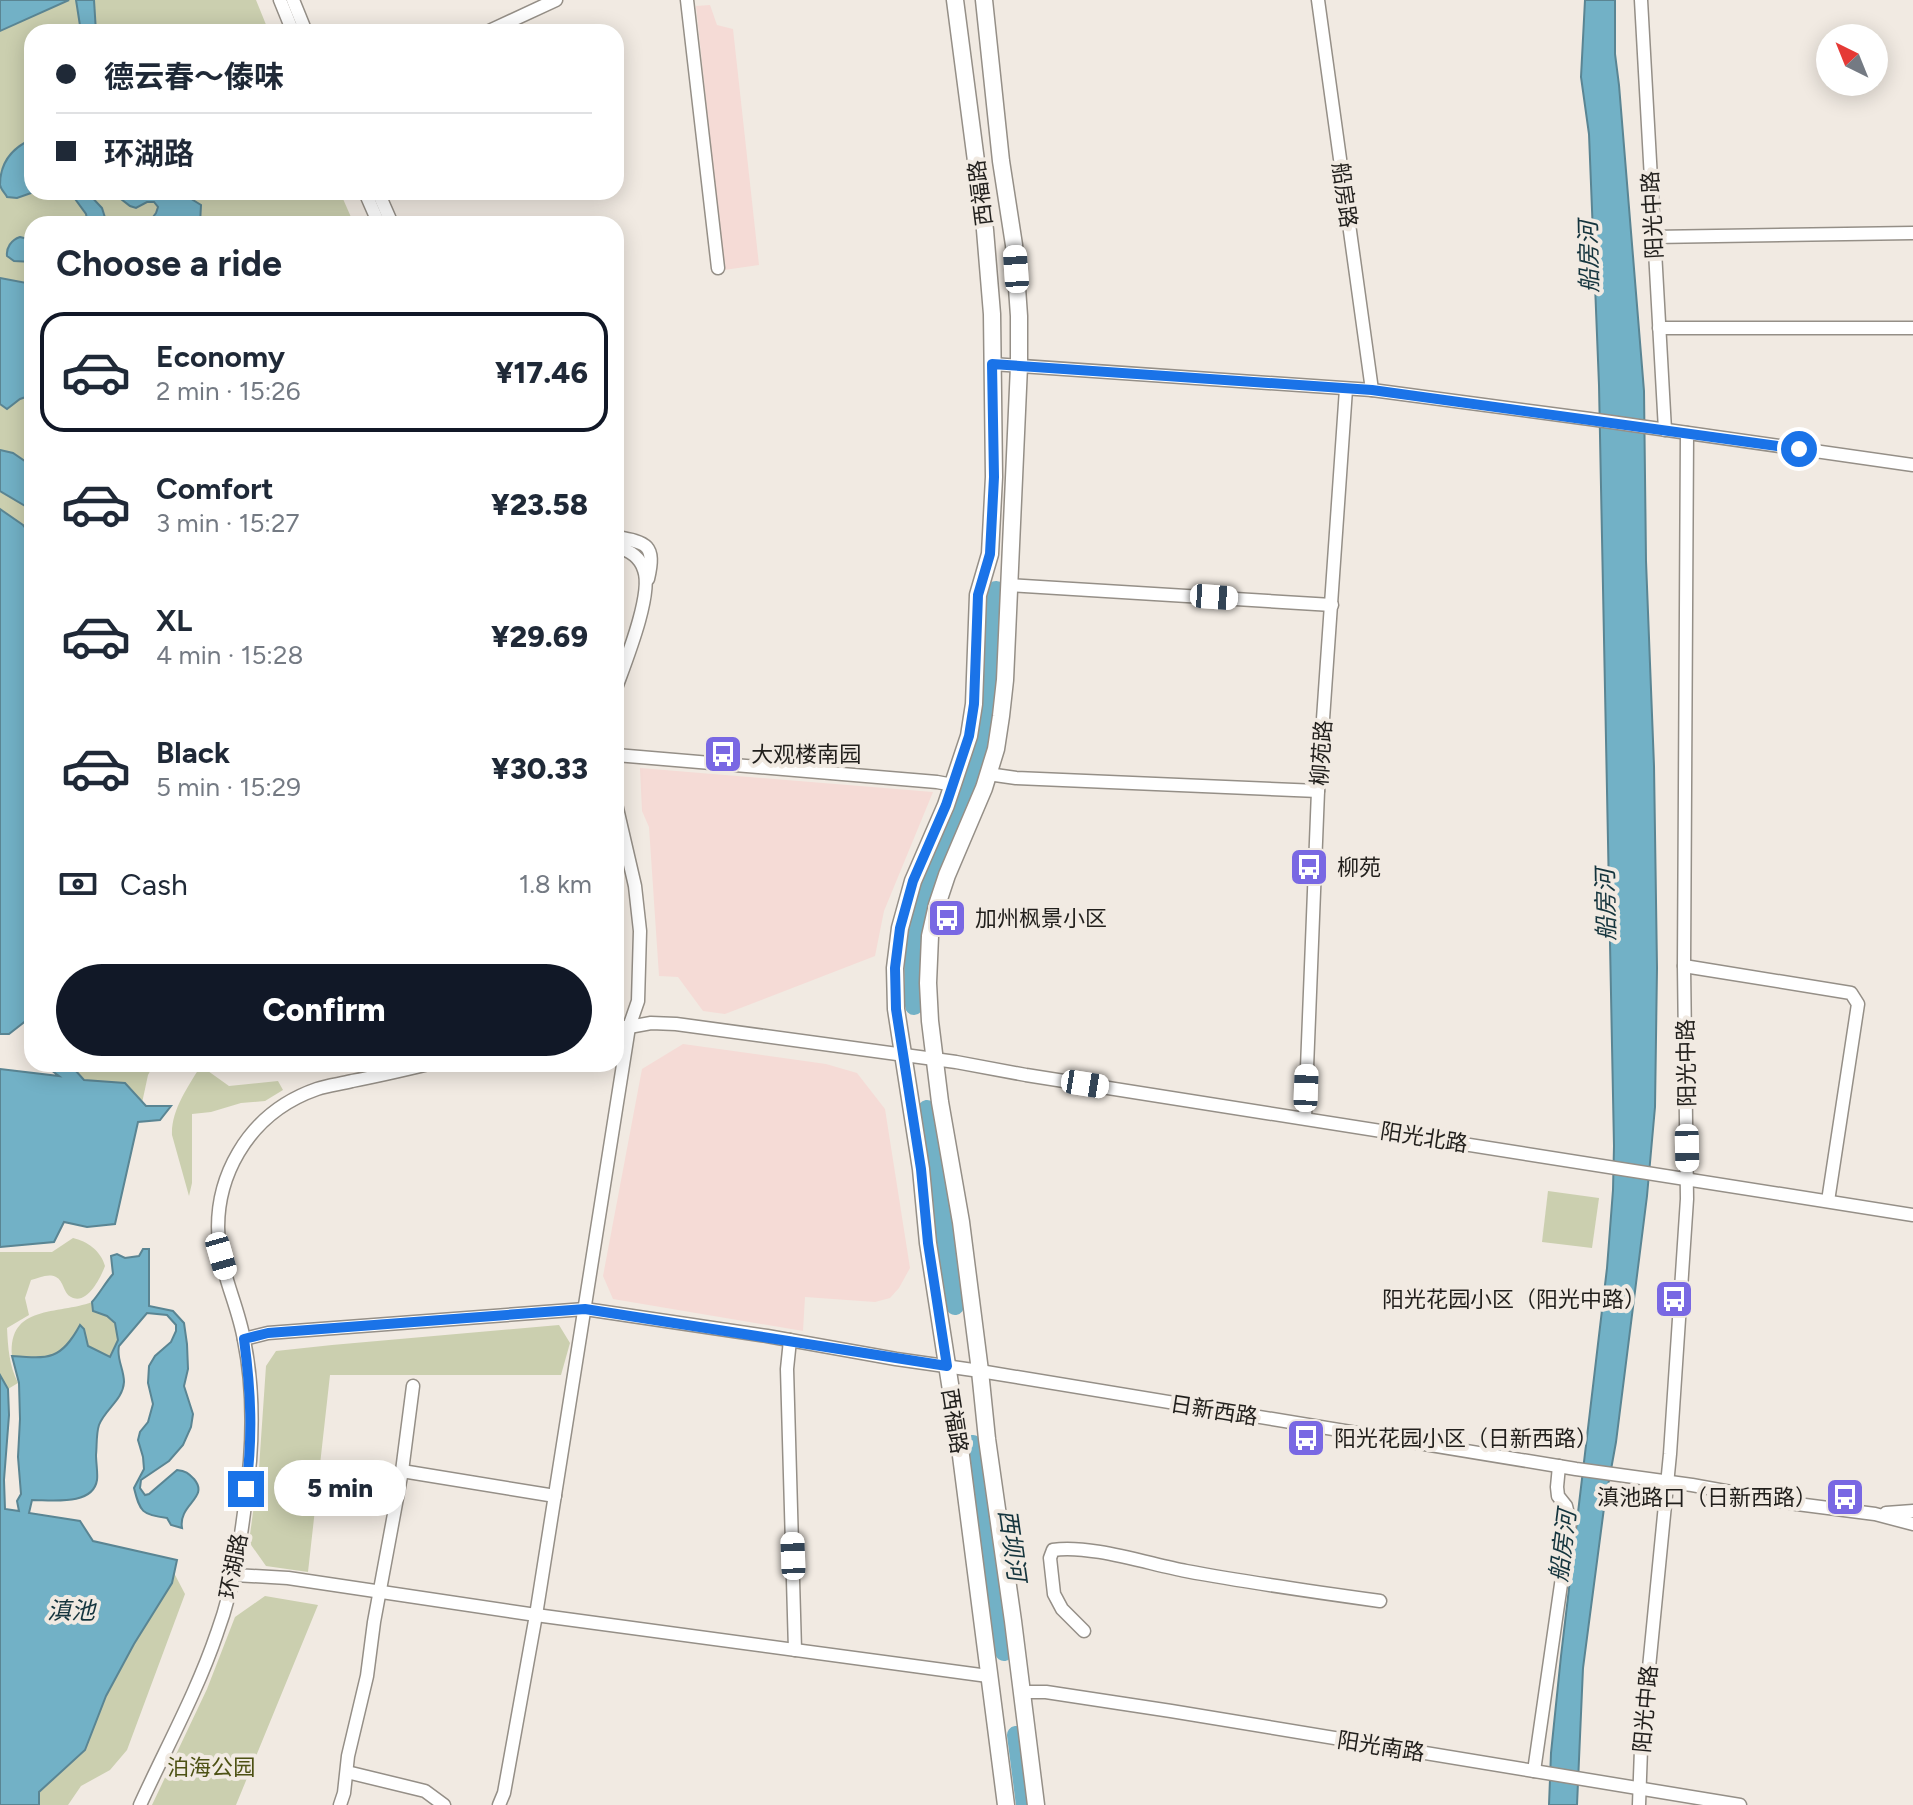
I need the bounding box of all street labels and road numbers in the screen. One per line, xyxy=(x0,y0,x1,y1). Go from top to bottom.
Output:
street label: 西福路 xyxy=(963,159,998,227)
street label: 船房路 xyxy=(1327,161,1362,230)
street label: 阳光中路 xyxy=(1637,170,1668,260)
street label: 柳苑路 xyxy=(1306,719,1337,787)
street label: 阳光中路 xyxy=(1672,1019,1701,1107)
street label: 阳光北路 xyxy=(1378,1117,1469,1158)
street label: 西福路 xyxy=(936,1386,973,1456)
street label: 日新西路 xyxy=(1168,1390,1259,1431)
street label: 环湖路 xyxy=(214,1531,253,1601)
street label: 阳光中路 xyxy=(1628,1664,1663,1754)
street label: 阳光南路 xyxy=(1335,1726,1426,1767)

